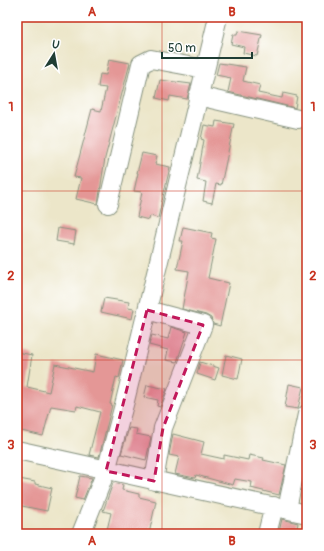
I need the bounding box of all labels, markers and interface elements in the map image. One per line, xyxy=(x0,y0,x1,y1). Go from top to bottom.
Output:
text: A xyxy=(88,4,97,20)
text: B xyxy=(228,4,236,20)
north arrow xyxy=(34,34,74,74)
scale bar xyxy=(162,34,252,60)
text: U xyxy=(51,38,61,52)
text: 50 m xyxy=(168,41,196,56)
text: 1 xyxy=(8,99,14,115)
text: 1 xyxy=(310,99,316,115)
text: 2 xyxy=(7,268,15,284)
text: 2 xyxy=(309,268,317,284)
text: 3 xyxy=(7,437,15,453)
text: 3 xyxy=(309,437,317,453)
text: A xyxy=(88,533,97,549)
text: B xyxy=(228,533,236,549)

